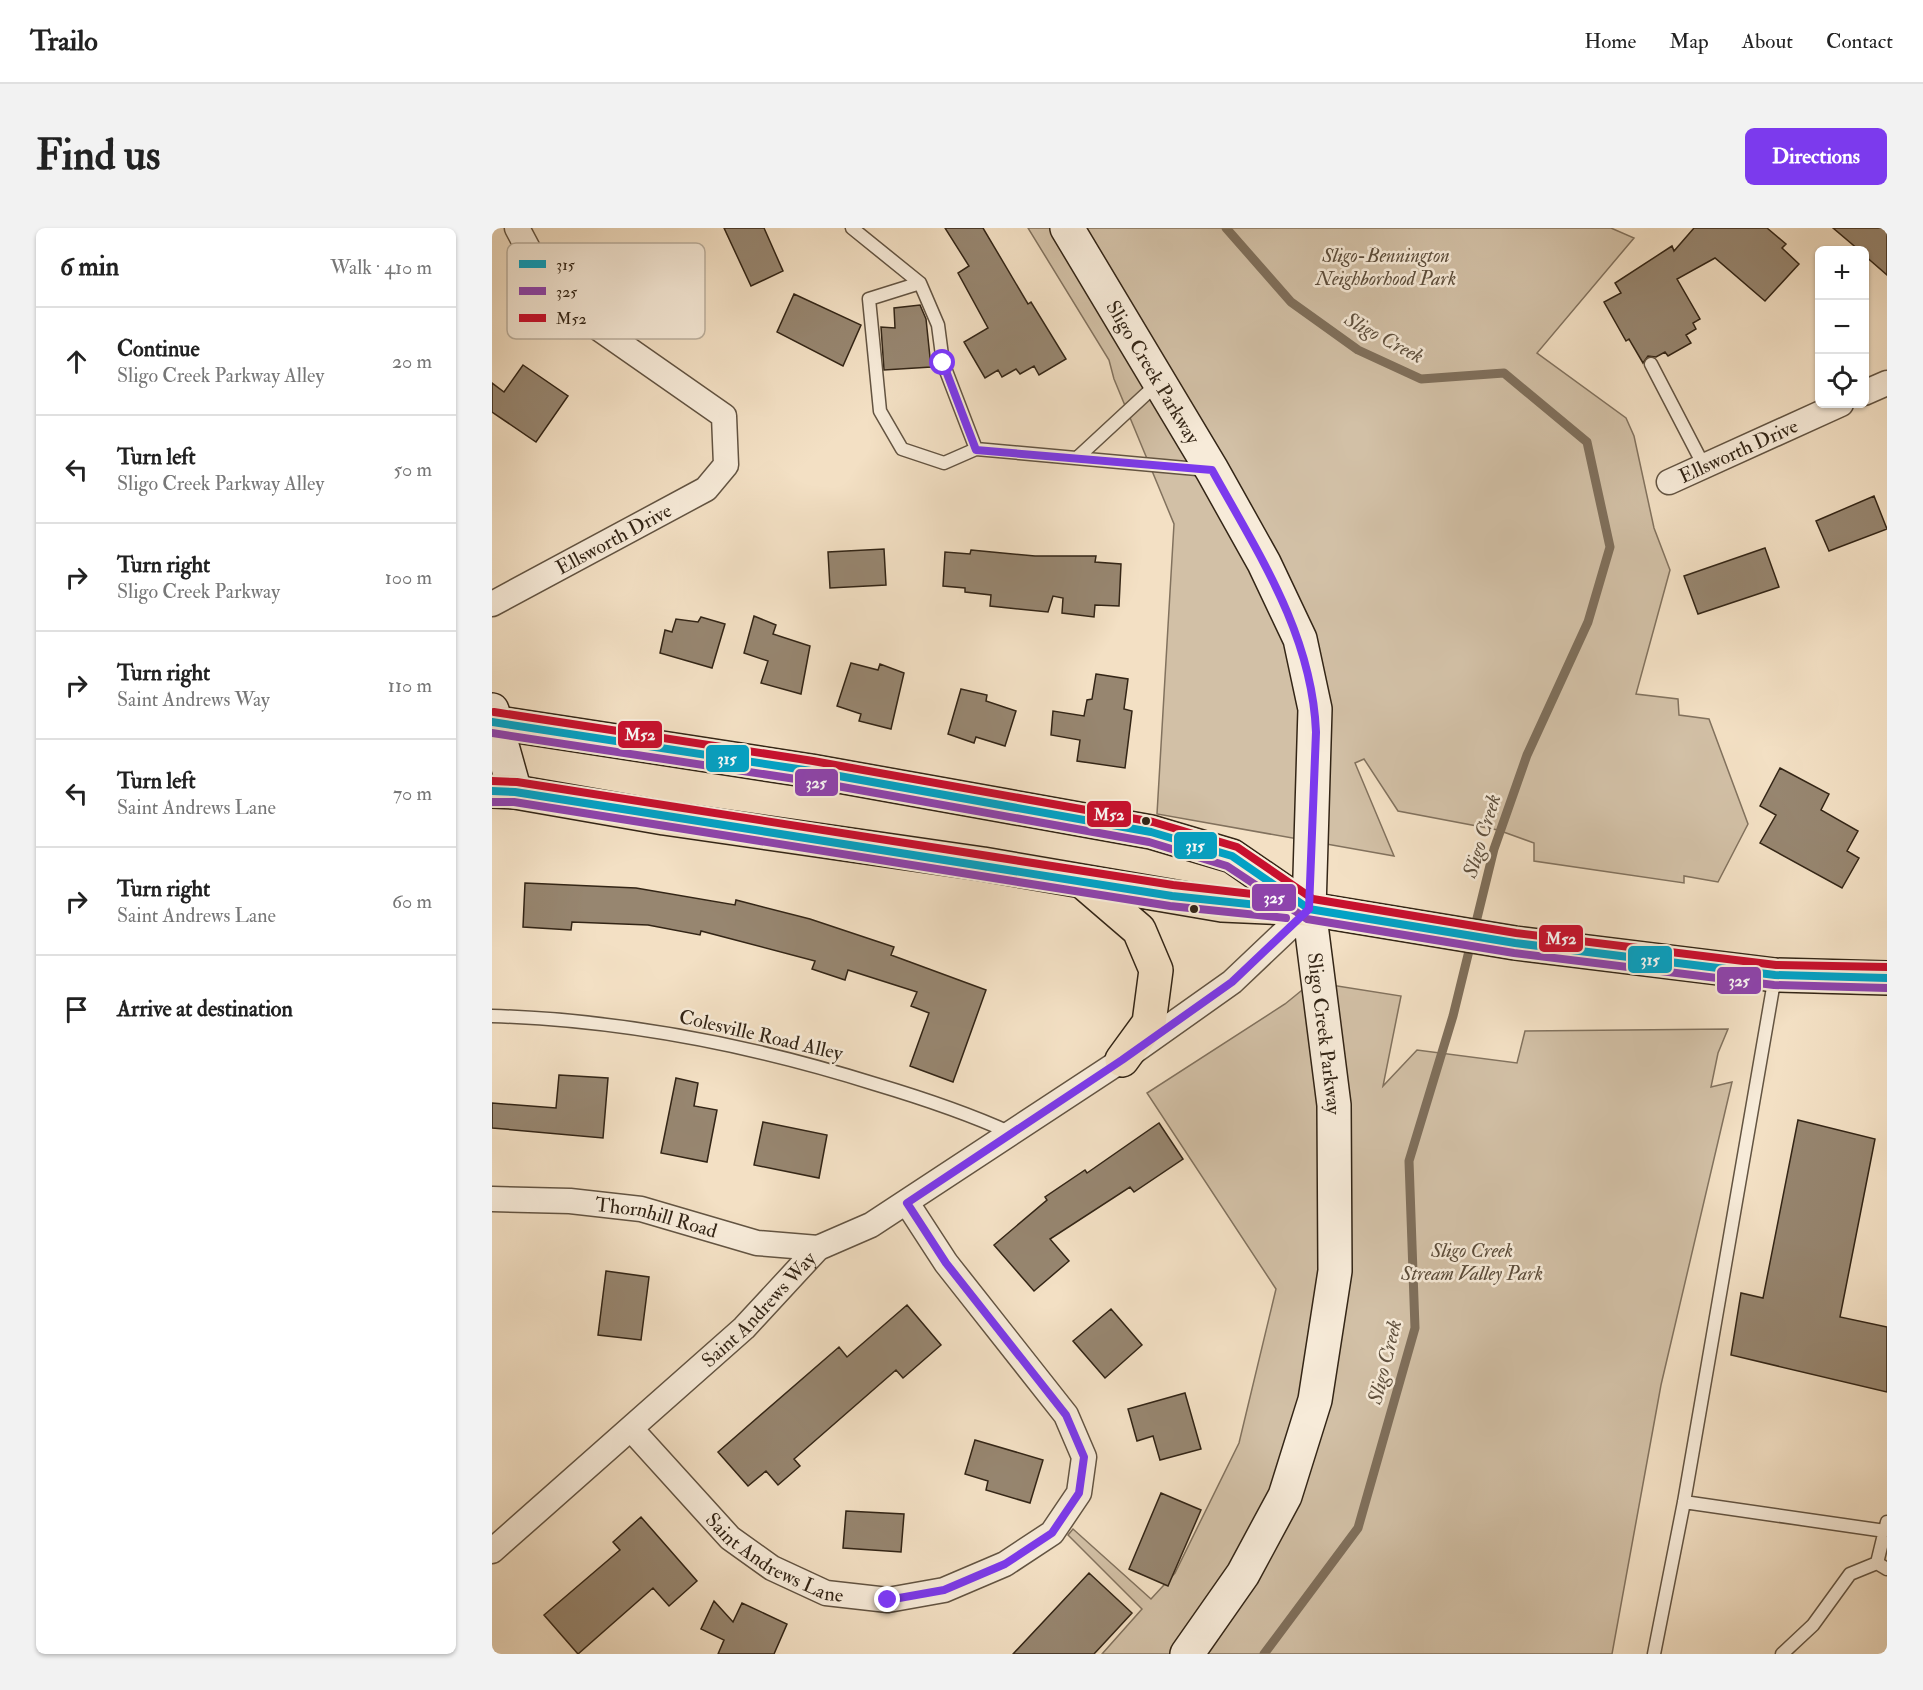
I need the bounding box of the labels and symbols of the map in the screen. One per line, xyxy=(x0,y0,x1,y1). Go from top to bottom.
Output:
legend xyxy=(507,243,705,339)
park label: Sligo-Bennington Neighborhood Park xyxy=(1315,243,1456,291)
text: 315 xyxy=(556,255,575,275)
text: 325 xyxy=(556,282,577,302)
street label: Sligo Creek Parkway xyxy=(1101,296,1207,450)
water label: Sligo Creek xyxy=(1339,305,1428,370)
text: M52 xyxy=(556,309,587,329)
route start xyxy=(929,349,955,375)
street label: Ellsworth Drive xyxy=(1675,413,1802,488)
street label: Ellsworth Drive xyxy=(551,497,676,580)
line badge: M52 xyxy=(617,720,663,749)
text: M52 xyxy=(624,725,655,745)
line badge: 315 xyxy=(705,744,750,773)
text: 315 xyxy=(718,749,737,769)
line badge: 325 xyxy=(794,768,839,797)
text: 325 xyxy=(805,773,828,793)
water label: Sligo Creek xyxy=(1456,791,1507,882)
line badge: M52 xyxy=(1086,800,1132,828)
text: M52 xyxy=(1093,805,1124,825)
unlabelled marker xyxy=(1140,815,1152,827)
line badge: 315 xyxy=(1173,831,1218,860)
text: 315 xyxy=(1186,836,1205,856)
line badge: 325 xyxy=(1251,883,1297,912)
text: 325 xyxy=(1263,888,1286,908)
unlabelled marker xyxy=(1188,903,1200,915)
line badge: M52 xyxy=(1538,924,1584,953)
text: M52 xyxy=(1545,929,1576,949)
line badge: 315 xyxy=(1627,945,1673,974)
text: 315 xyxy=(1641,950,1660,970)
street label: Sligo Creek Parkway xyxy=(1302,951,1347,1116)
line badge: 325 xyxy=(1716,966,1762,995)
text: 325 xyxy=(1728,971,1751,991)
street label: Colesville Road Alley xyxy=(677,1004,846,1066)
street label: Thornhill Road xyxy=(594,1191,720,1243)
park label: Sligo Creek Stream Valley Park xyxy=(1400,1238,1543,1286)
street label: Saint Andrews Way xyxy=(696,1245,822,1373)
water label: Sligo Creek xyxy=(1361,1317,1409,1408)
street label: Saint Andrews Lane xyxy=(700,1507,845,1607)
route end xyxy=(874,1586,900,1612)

